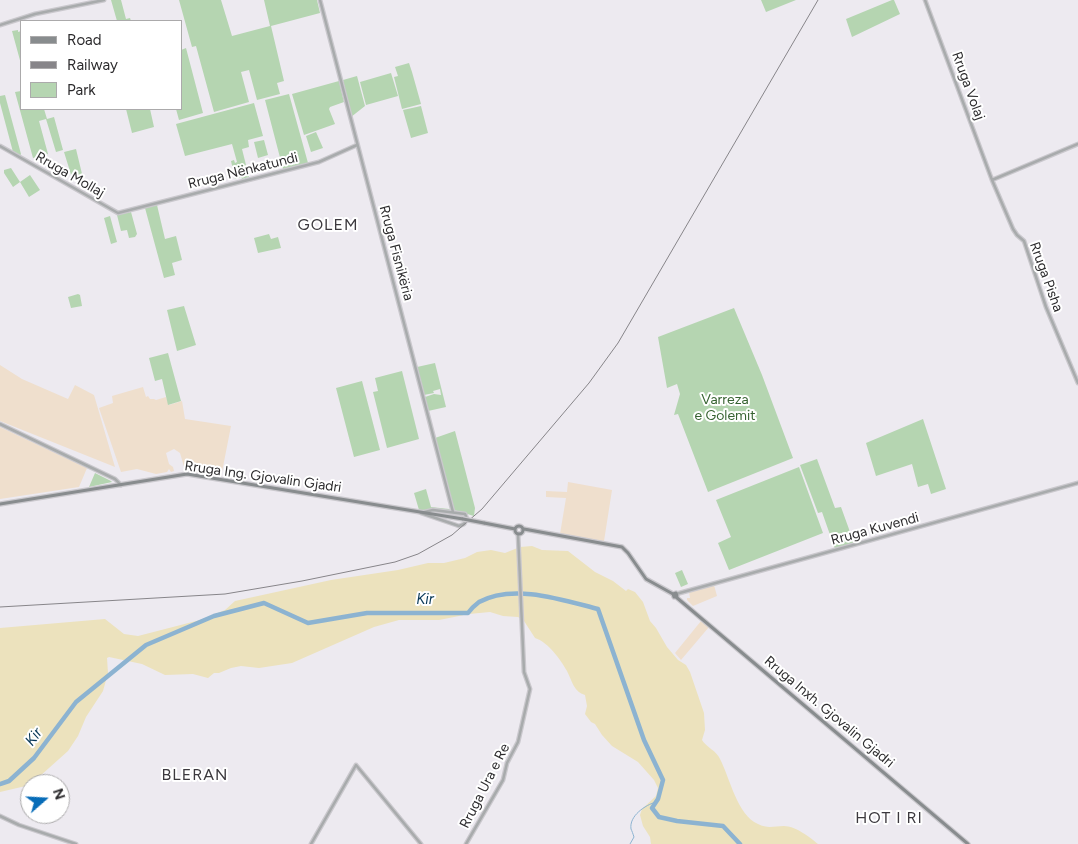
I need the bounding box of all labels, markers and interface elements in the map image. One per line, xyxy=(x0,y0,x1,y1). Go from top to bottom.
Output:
legend xyxy=(20,20,182,110)
text: Road xyxy=(67,31,102,49)
street label: Rruga Volaj xyxy=(948,50,988,122)
text: Railway xyxy=(67,56,118,74)
text: Park xyxy=(67,81,96,99)
street label: Rruga Mollaj xyxy=(32,148,108,202)
street label: Rruga Nënkatundi xyxy=(186,149,300,193)
street label: Rruga Fisnikëria xyxy=(375,204,417,302)
district label: GOLEM xyxy=(297,215,359,235)
street label: Rruga Pisha xyxy=(1026,240,1066,314)
park label: Varreza e Golemit xyxy=(694,392,756,424)
street label: Rruga Ing. Gjovalin Gjadri xyxy=(183,458,343,496)
street label: Rruga Kuvendi xyxy=(829,509,921,549)
water label: Kir xyxy=(416,591,434,609)
street label: Rruga Inxh. Gjovalin Gjadri xyxy=(761,653,897,771)
water label: Kir xyxy=(21,724,47,750)
street label: Rruga Ura e Re xyxy=(456,741,514,831)
district label: BLERAN xyxy=(161,765,229,785)
north arrow xyxy=(20,774,70,824)
text: N xyxy=(49,786,69,802)
district label: HOT I RI xyxy=(854,808,924,828)

